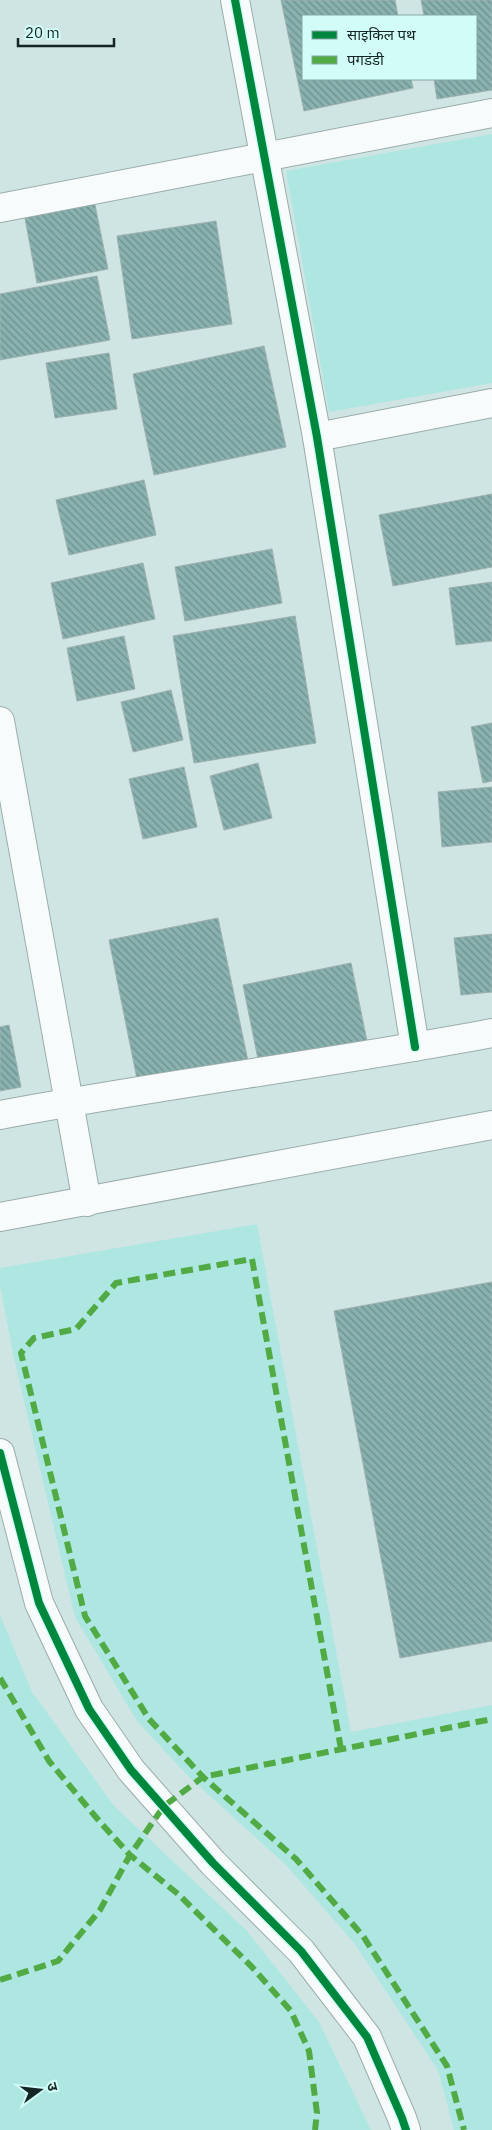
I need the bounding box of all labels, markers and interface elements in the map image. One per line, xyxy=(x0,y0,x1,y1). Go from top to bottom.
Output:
scale bar xyxy=(18,15,114,47)
legend xyxy=(302,15,477,80)
text: 20 m xyxy=(25,23,60,42)
text: साइकिल पथ xyxy=(347,25,416,44)
text: पगडंडी xyxy=(347,50,385,69)
north arrow xyxy=(15,2065,65,2115)
text: उ xyxy=(43,2080,63,2094)

